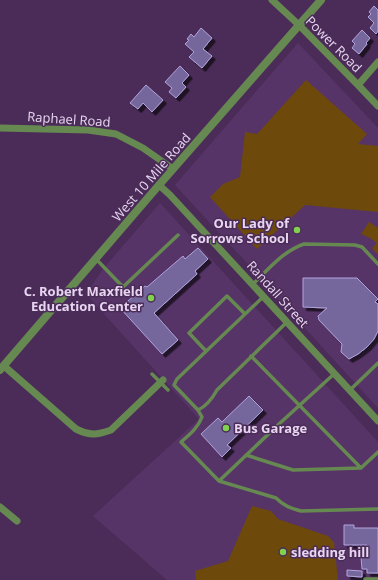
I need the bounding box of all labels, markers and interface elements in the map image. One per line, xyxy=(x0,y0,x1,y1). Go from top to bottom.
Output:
street label: Power Road xyxy=(302,12,366,76)
street label: Raphael Road xyxy=(27,107,111,131)
street label: West 10 Mile Road xyxy=(108,129,194,225)
place label: Our Lady of Sorrows School xyxy=(191,214,290,247)
marker: Our Lady of Sorrows School xyxy=(292,225,302,235)
street label: Randall Street xyxy=(243,257,313,332)
place label: C. Robert Maxfield Education Center xyxy=(24,282,143,315)
marker: C. Robert Maxfield Education Center xyxy=(146,293,156,303)
place label: Bus Garage xyxy=(234,419,307,437)
marker: Bus Garage xyxy=(221,423,231,433)
place label: sledding hill xyxy=(291,543,369,561)
marker: sledding hill xyxy=(278,547,288,557)

